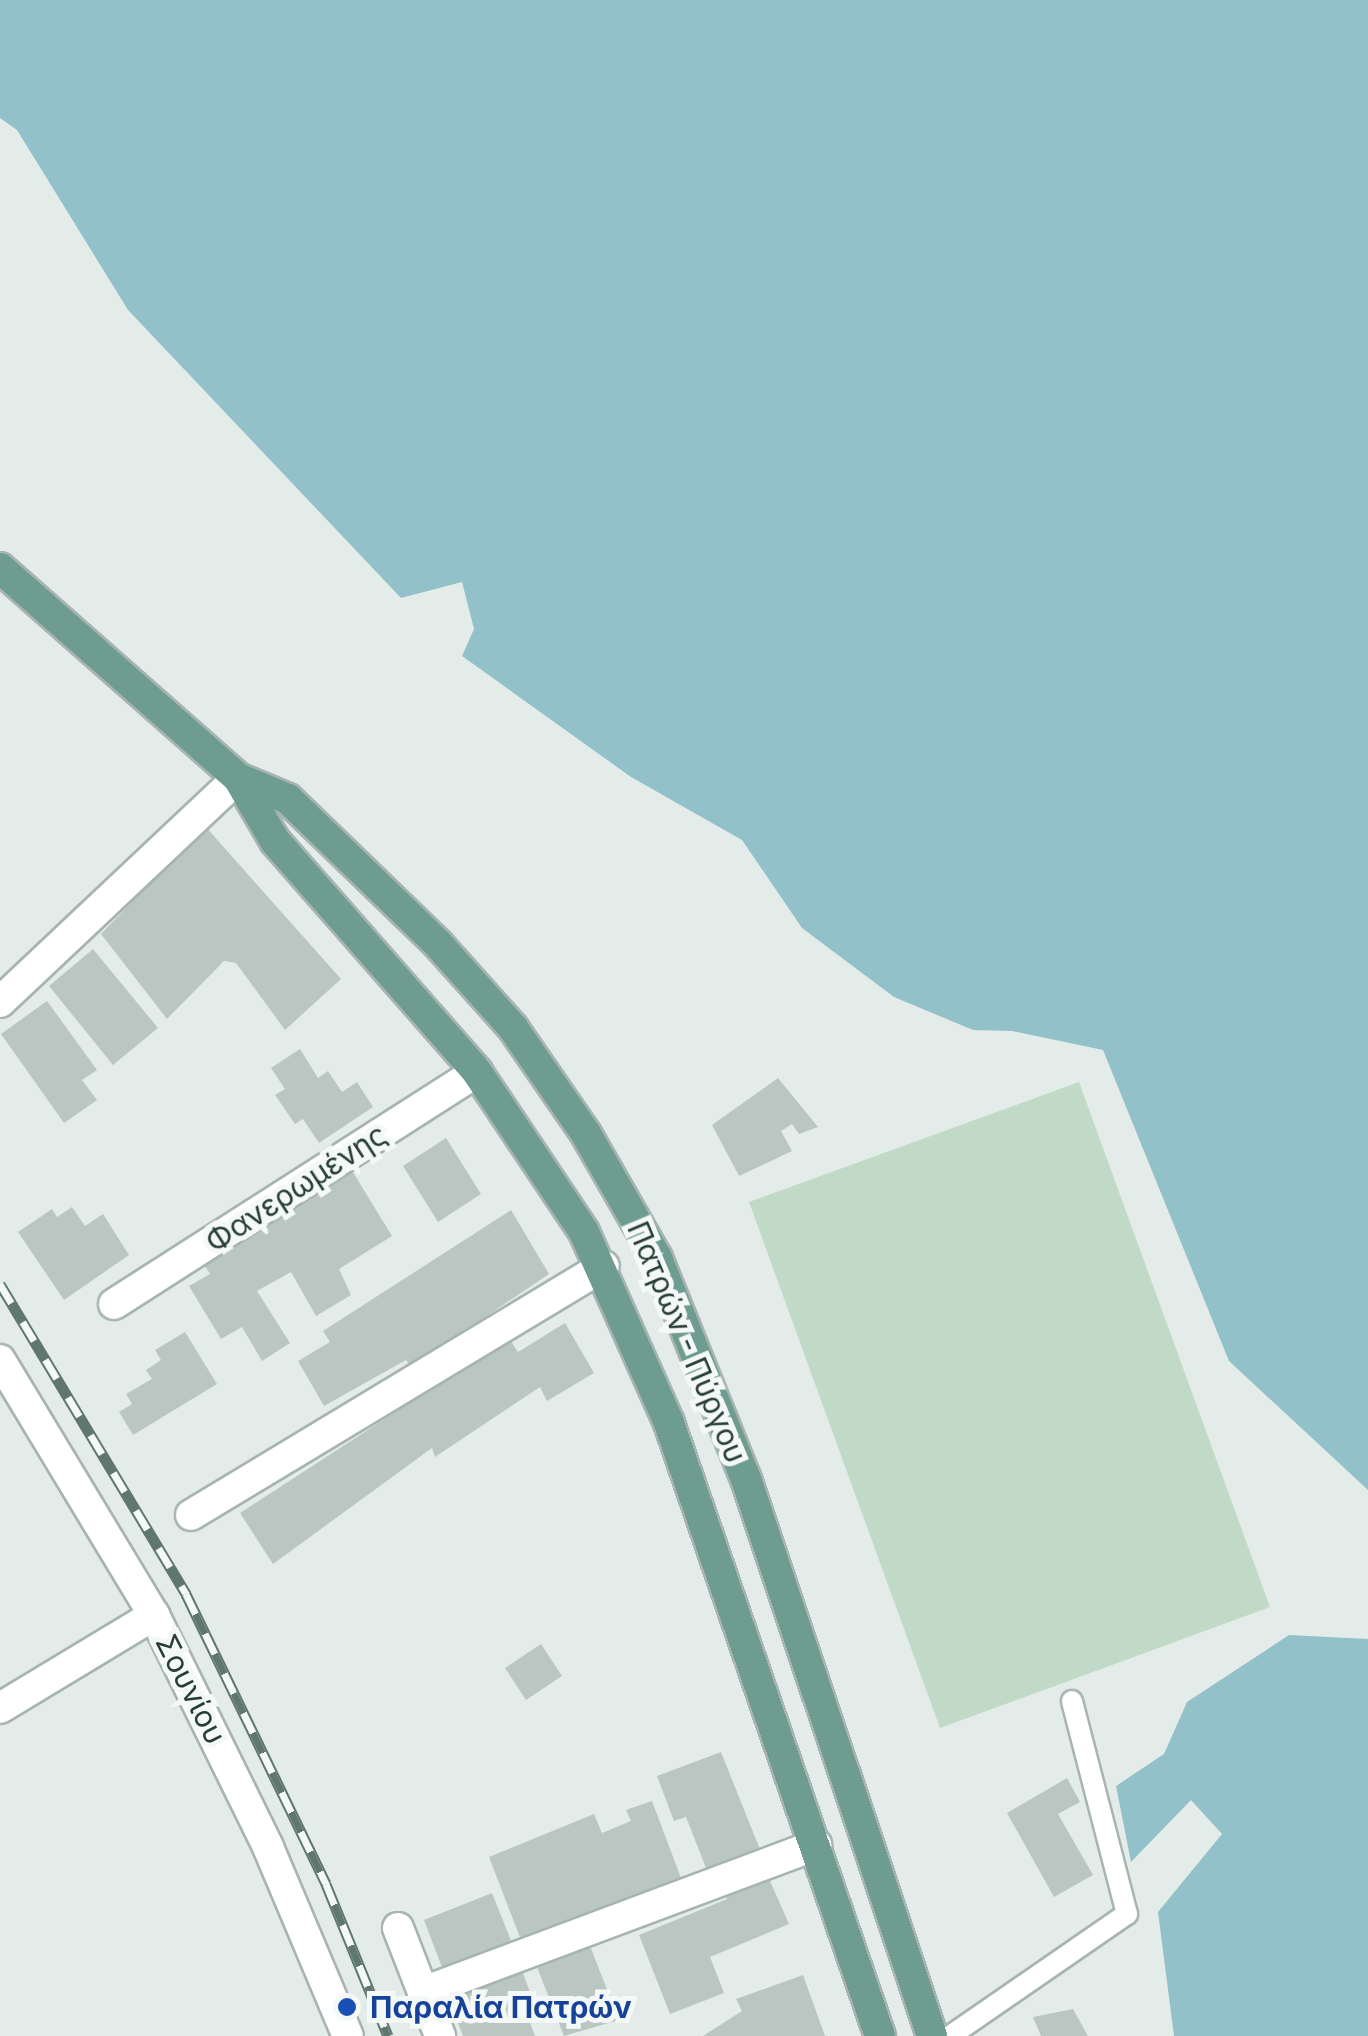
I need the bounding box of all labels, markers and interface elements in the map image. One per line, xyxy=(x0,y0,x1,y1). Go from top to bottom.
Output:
street label: Φανερωμένης xyxy=(199,1116,393,1260)
street label: Πατρών - Πύργου xyxy=(620,1216,754,1468)
street label: Σουνίου xyxy=(148,1628,234,1750)
place label: Παραλία Πατρών xyxy=(370,1989,632,2025)
marker: Παραλία Πατρών xyxy=(334,1994,360,2020)

